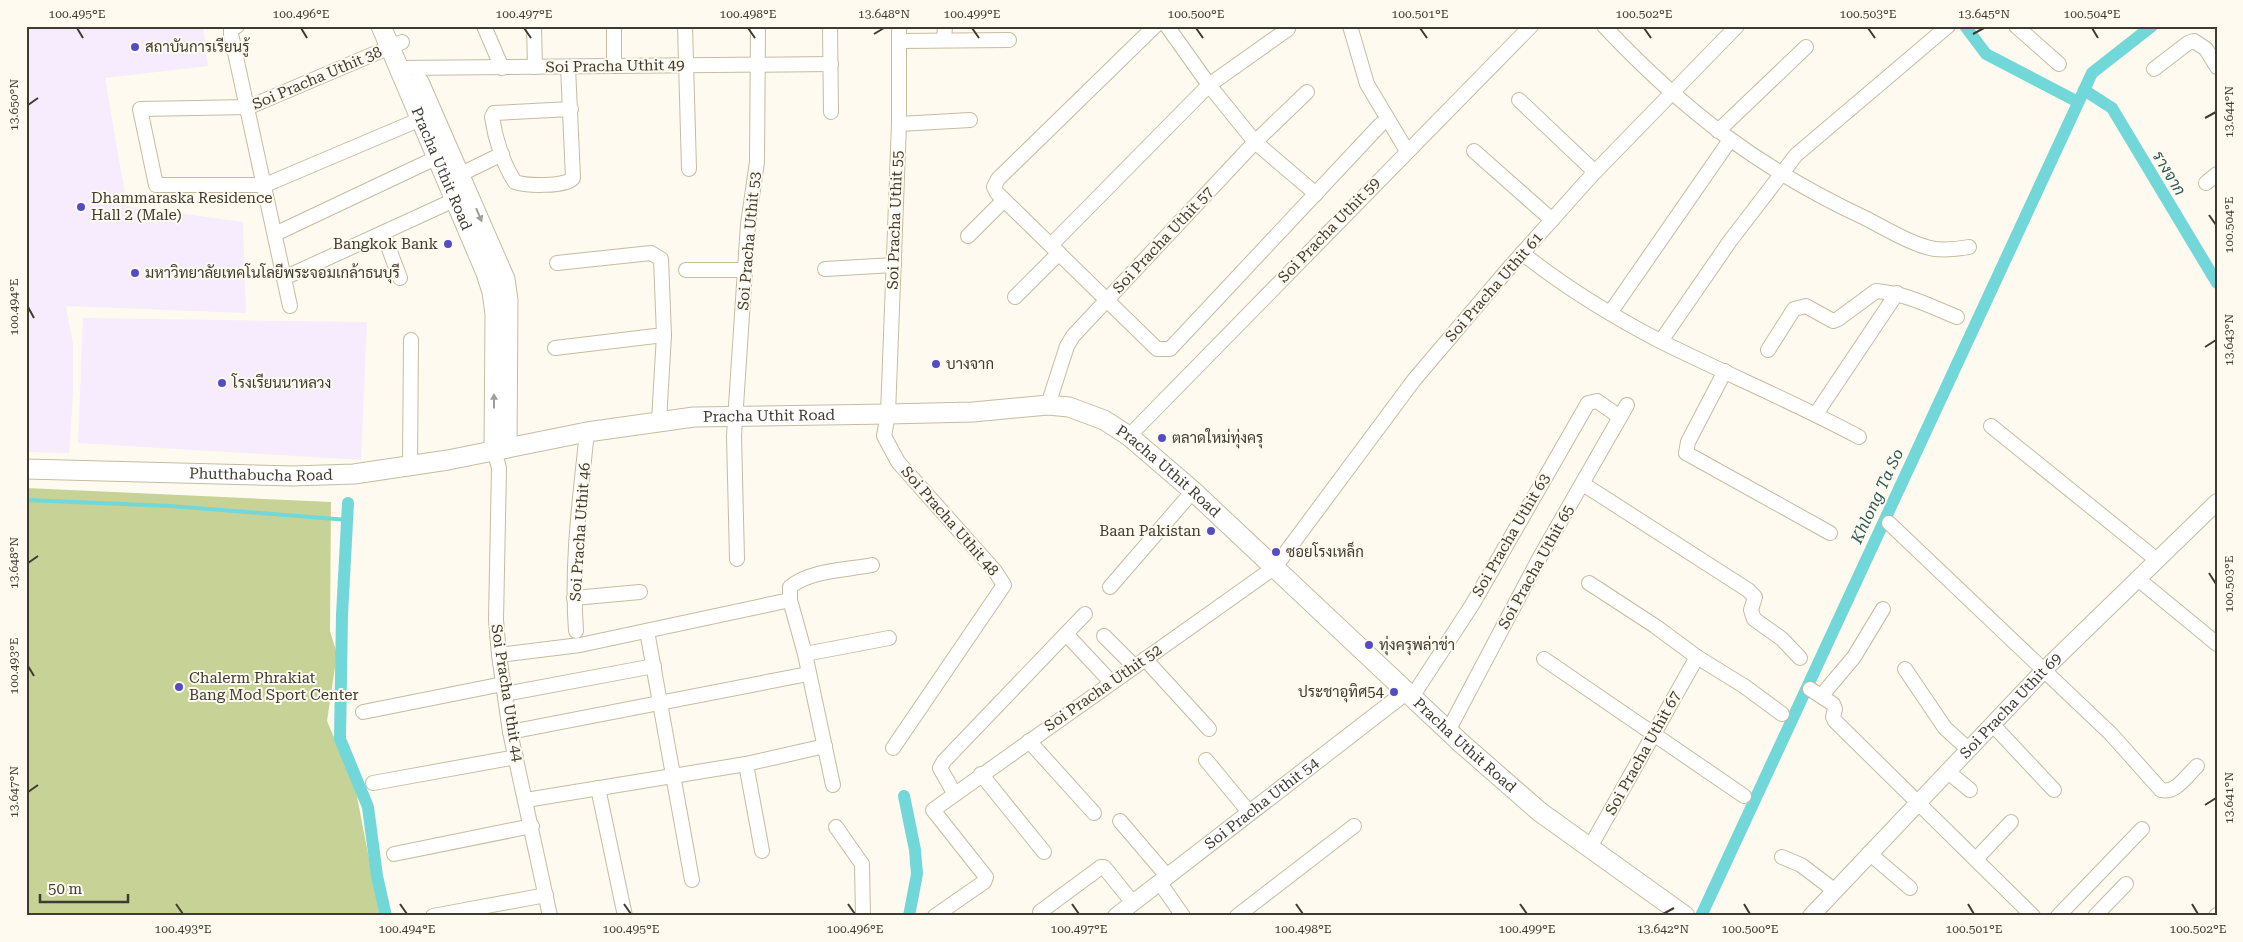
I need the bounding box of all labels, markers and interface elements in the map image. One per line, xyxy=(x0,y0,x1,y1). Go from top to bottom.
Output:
text: 100.495°E xyxy=(49,7,105,21)
text: 100.496°E xyxy=(273,7,329,21)
text: 100.497°E xyxy=(496,7,552,21)
text: 100.498°E xyxy=(720,7,776,21)
text: 13.648°N xyxy=(858,7,910,21)
text: 100.499°E xyxy=(944,7,1000,21)
text: 100.500°E xyxy=(1168,7,1224,21)
text: 100.501°E xyxy=(1392,7,1448,21)
text: 100.502°E xyxy=(1616,7,1672,21)
text: 100.503°E xyxy=(1840,7,1896,21)
text: 13.645°N xyxy=(1958,7,2010,21)
text: 100.504°E xyxy=(2064,7,2120,21)
place label: สถาบันการเรียนรู้ xyxy=(145,37,250,57)
marker: สถาบันการเรียนรู้ xyxy=(129,41,141,53)
street label: Soi Pracha Uthit 38 xyxy=(249,43,385,113)
street label: Soi Pracha Uthit 49 xyxy=(545,56,685,76)
text: 13.650°N xyxy=(7,79,21,131)
text: 13.644°N xyxy=(2222,86,2236,138)
street label: Pracha Uthit Road xyxy=(408,104,476,233)
water label: รางจาก xyxy=(2148,147,2190,199)
street label: Soi Pracha Uthit 55 xyxy=(884,150,906,290)
street label: Soi Pracha Uthit 53 xyxy=(734,171,764,311)
street label: Soi Pracha Uthit 59 xyxy=(1274,174,1384,286)
street label: Soi Pracha Uthit 57 xyxy=(1109,183,1217,297)
place label: Dhammaraska Residence Hall 2 (Male) xyxy=(91,189,273,224)
text: 100.504°E xyxy=(2222,197,2236,253)
marker: Dhammaraska Residence Hall 2 (Male) xyxy=(75,201,87,213)
one-way arrow xyxy=(475,208,483,222)
street label: Soi Pracha Uthit 61 xyxy=(1442,229,1546,345)
place label: Bangkok Bank xyxy=(333,235,438,253)
marker: Bangkok Bank xyxy=(442,238,454,250)
place label: มหาวิทยาลัยเทคโนโลยีพระจอมเกล้าธนบุรี xyxy=(145,263,400,284)
marker: มหาวิทยาลัยเทคโนโลยีพระจอมเกล้าธนบุรี xyxy=(129,267,141,279)
text: 100.494°E xyxy=(7,279,21,335)
text: 13.643°N xyxy=(2222,314,2236,366)
place label: บางจาก xyxy=(946,355,994,373)
marker: บางจาก xyxy=(930,358,942,370)
place label: โรงเรียนนาหลวง xyxy=(231,373,331,392)
marker: โรงเรียนนาหลวง xyxy=(216,377,228,389)
one-way arrow xyxy=(490,393,498,409)
street label: Pracha Uthit Road xyxy=(703,406,836,426)
street label: Pracha Uthit Road xyxy=(1113,421,1224,521)
place label: ตลาดใหม่ทุ่งครุ xyxy=(1172,428,1263,449)
marker: ตลาดใหม่ทุ่งครุ xyxy=(1156,432,1168,444)
water label: Khlong Ta So xyxy=(1846,446,1907,547)
street label: Soi Pracha Uthit 46 xyxy=(566,462,594,602)
street label: Soi Pracha Uthit 48 xyxy=(898,463,1002,579)
street label: Phutthabucha Road xyxy=(189,464,333,485)
street label: Soi Pracha Uthit 63 xyxy=(1468,470,1554,600)
street label: Soi Pracha Uthit 65 xyxy=(1494,502,1578,632)
place label: Baan Pakistan xyxy=(1099,522,1201,540)
marker: Baan Pakistan xyxy=(1205,525,1217,537)
text: 13.648°N xyxy=(7,537,21,589)
place label: ซอยโรงเหล็ก xyxy=(1286,541,1364,561)
marker: ซอยโรงเหล็ก xyxy=(1270,546,1282,558)
text: 100.503°E xyxy=(2222,556,2236,612)
street label: Soi Pracha Uthit 44 xyxy=(487,623,527,764)
place label: ทุ่งครุพล่าช่า xyxy=(1379,635,1455,656)
text: 100.493°E xyxy=(7,638,21,694)
marker: ทุ่งครุพล่าช่า xyxy=(1363,639,1375,651)
street label: Soi Pracha Uthit 52 xyxy=(1041,641,1165,735)
street label: Soi Pracha Uthit 69 xyxy=(1956,649,2065,762)
place label: Chalerm Phrakiat Bang Mod Sport Center xyxy=(189,669,359,704)
marker: Chalerm Phrakiat Bang Mod Sport Center xyxy=(173,681,185,693)
place label: ประชาอุทิศ54 xyxy=(1298,683,1385,703)
marker: ประชาอุทิศ54 xyxy=(1388,686,1400,698)
street label: Soi Pracha Uthit 67 xyxy=(1601,688,1685,818)
street label: Pracha Uthit Road xyxy=(1410,694,1520,796)
street label: Soi Pracha Uthit 54 xyxy=(1201,753,1323,853)
text: 13.647°N xyxy=(7,766,21,818)
text: 13.641°N xyxy=(2222,772,2236,824)
scale bar xyxy=(40,872,128,904)
text: 50 m xyxy=(48,880,83,898)
text: 100.493°E xyxy=(155,922,211,936)
text: 100.494°E xyxy=(379,922,435,936)
text: 100.495°E xyxy=(603,922,659,936)
text: 100.496°E xyxy=(827,922,883,936)
text: 100.497°E xyxy=(1051,922,1107,936)
text: 100.498°E xyxy=(1275,922,1331,936)
text: 100.499°E xyxy=(1499,922,1555,936)
text: 13.642°N xyxy=(1637,922,1689,936)
text: 100.500°E xyxy=(1722,922,1778,936)
text: 100.501°E xyxy=(1946,922,2002,936)
text: 100.502°E xyxy=(2170,922,2226,936)

